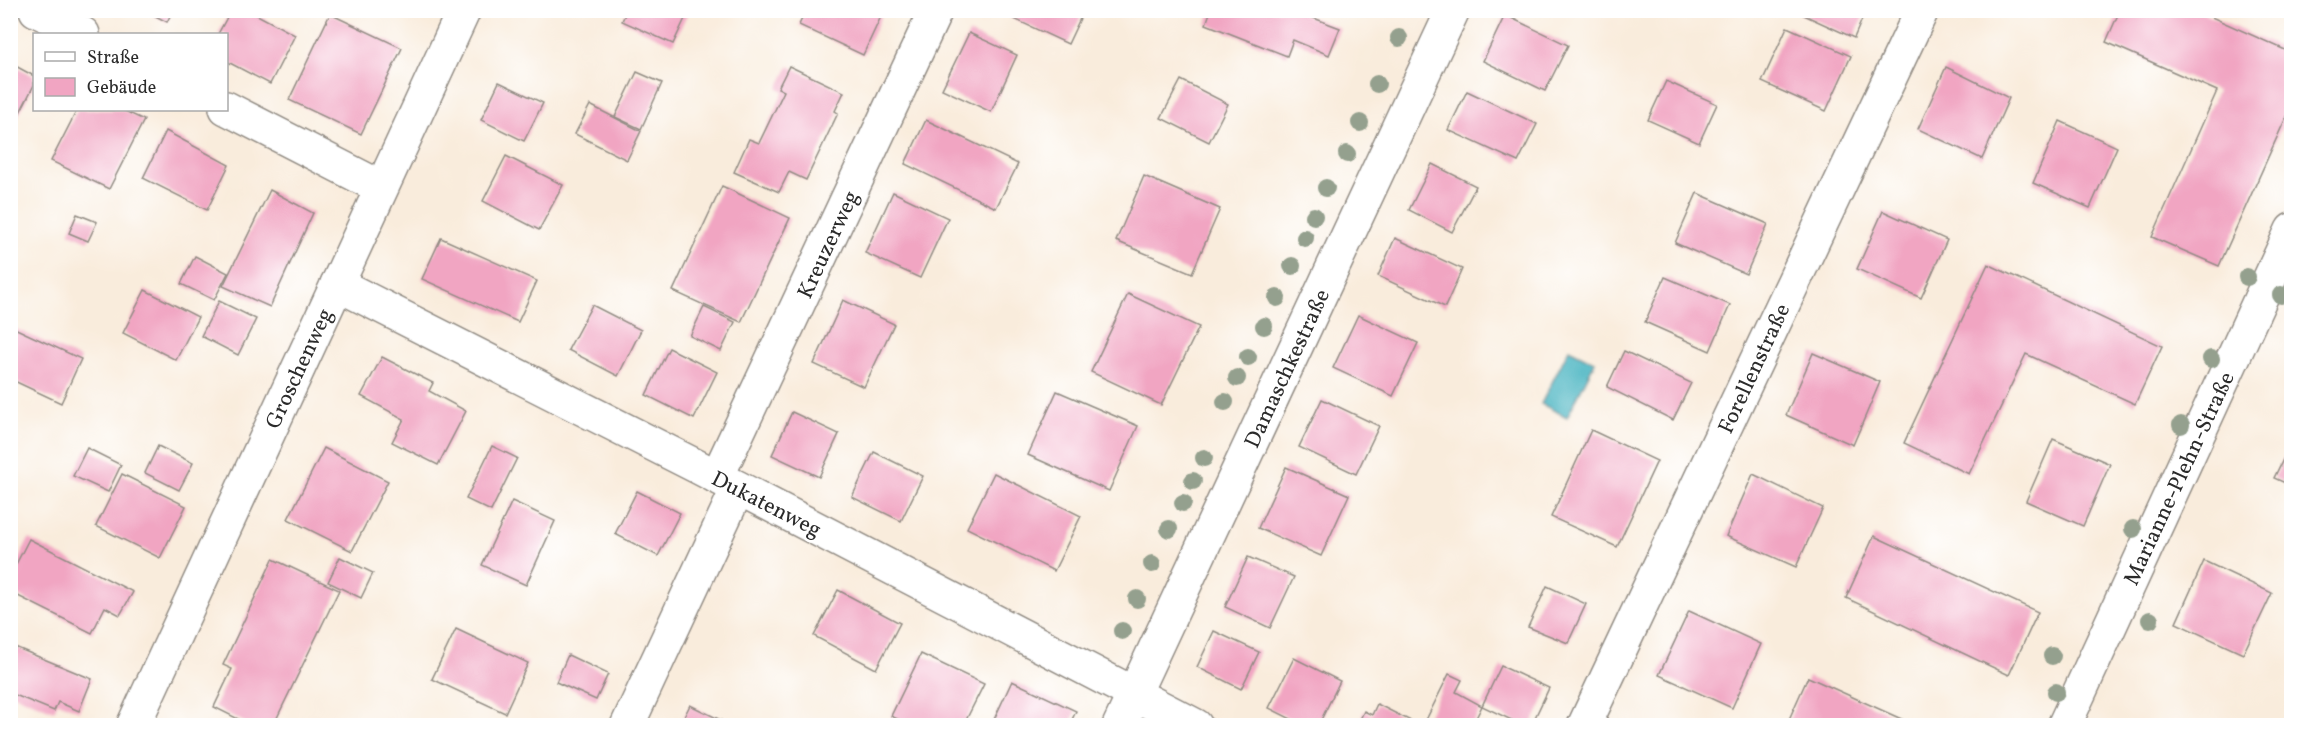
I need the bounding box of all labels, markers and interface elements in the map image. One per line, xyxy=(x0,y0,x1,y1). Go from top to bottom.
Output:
legend xyxy=(33,33,228,111)
text: Straße xyxy=(87,46,139,71)
text: Gebäude xyxy=(87,76,156,101)
street label: Kreuzerweg xyxy=(791,186,868,304)
street label: Damaschkestraße xyxy=(1238,284,1339,454)
street label: Forellenstraße xyxy=(1712,299,1799,439)
street label: Groschenweg xyxy=(259,304,342,435)
street label: Marianne-Plehn-Straße xyxy=(2117,367,2243,591)
street label: Dukatenweg xyxy=(705,464,826,546)

